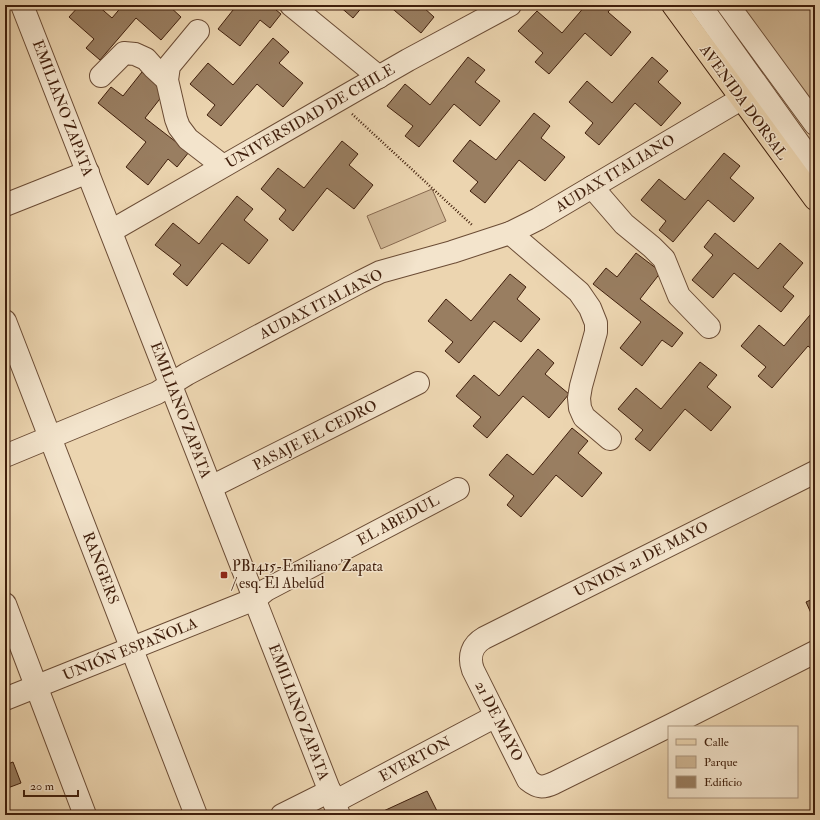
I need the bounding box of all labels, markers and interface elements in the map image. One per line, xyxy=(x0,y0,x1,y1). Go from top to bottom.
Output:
street label: EMILIANO ZAPATA xyxy=(28,37,98,180)
street label: AVENIDA DORSAL xyxy=(695,40,792,164)
street label: UNIVERSIDAD DE CHILE xyxy=(222,60,399,173)
street label: AUDAX ITALIANO xyxy=(551,130,679,217)
street label: AUDAX ITALIANO xyxy=(255,265,386,344)
street label: EMILIANO ZAPATA xyxy=(146,339,216,482)
street label: PASAJE EL CEDRO xyxy=(250,396,381,476)
street label: EL ABEDUL xyxy=(354,491,443,550)
street label: UNION 21 DE MAYO xyxy=(571,517,712,602)
street label: RANGERS xyxy=(78,529,123,607)
place label: PB1415-Emiliano Zapata / esq. El Abelud xyxy=(231,557,384,593)
marker: PB1415-Emiliano Zapata / esq. El Abelud xyxy=(219,570,229,580)
street label: UNIÓN ESPAÑOLA xyxy=(59,612,201,685)
street label: EMILIANO ZAPATA xyxy=(264,641,334,784)
street label: 21 DE MAYO xyxy=(470,678,527,765)
legend xyxy=(668,726,798,798)
street label: EVERTON xyxy=(376,732,455,786)
text: Calle xyxy=(704,735,729,750)
text: Parque xyxy=(704,755,738,770)
scale bar xyxy=(24,772,78,798)
text: Edificio xyxy=(704,775,742,790)
text: 20 m xyxy=(30,779,55,794)

